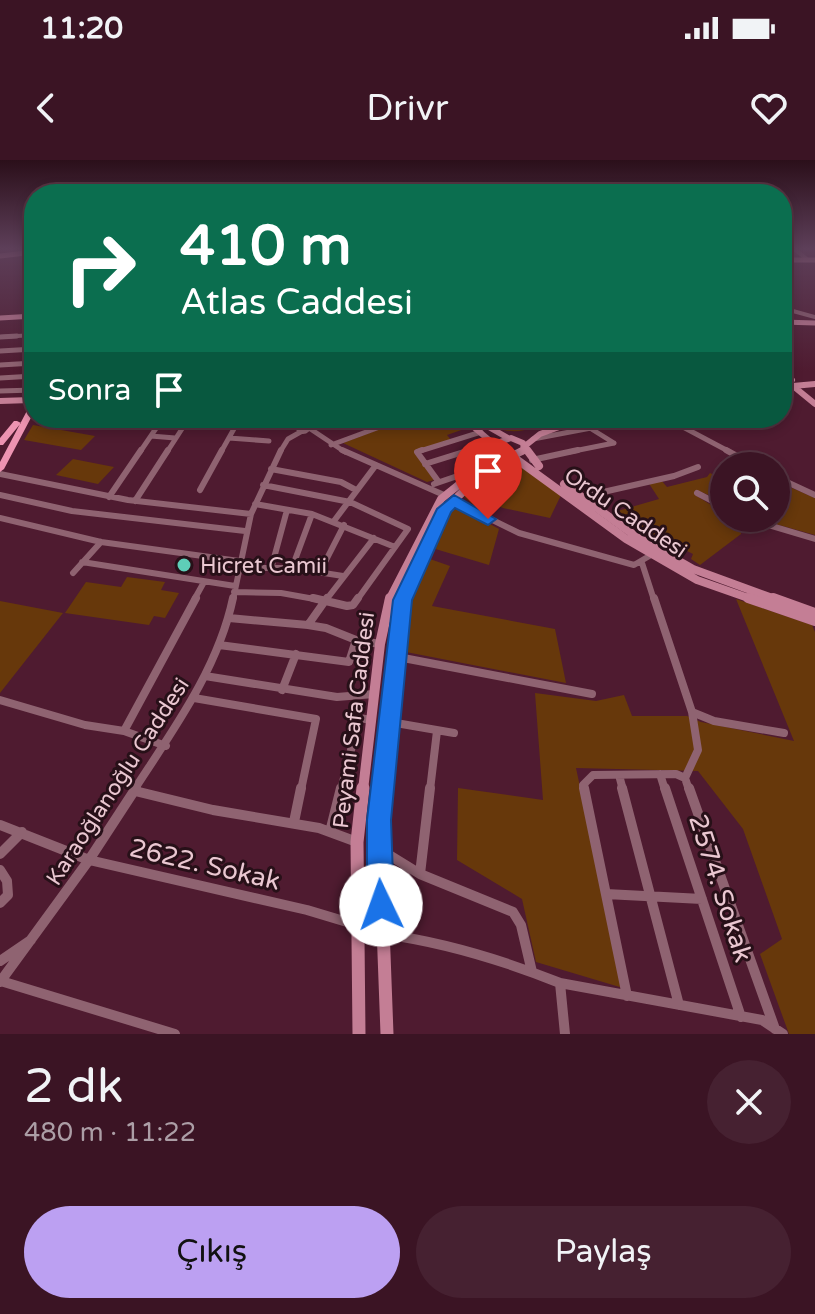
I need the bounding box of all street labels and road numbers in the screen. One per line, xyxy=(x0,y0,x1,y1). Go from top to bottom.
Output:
street label: Ordu Caddesi xyxy=(559,462,692,563)
street label: Peyami Safa Caddesi xyxy=(328,610,380,830)
street label: Karaoğlanoğlu Caddesi xyxy=(41,673,195,890)
street label: 2574. Sokak xyxy=(682,810,759,966)
street label: 2622. Sokak xyxy=(127,832,283,897)

